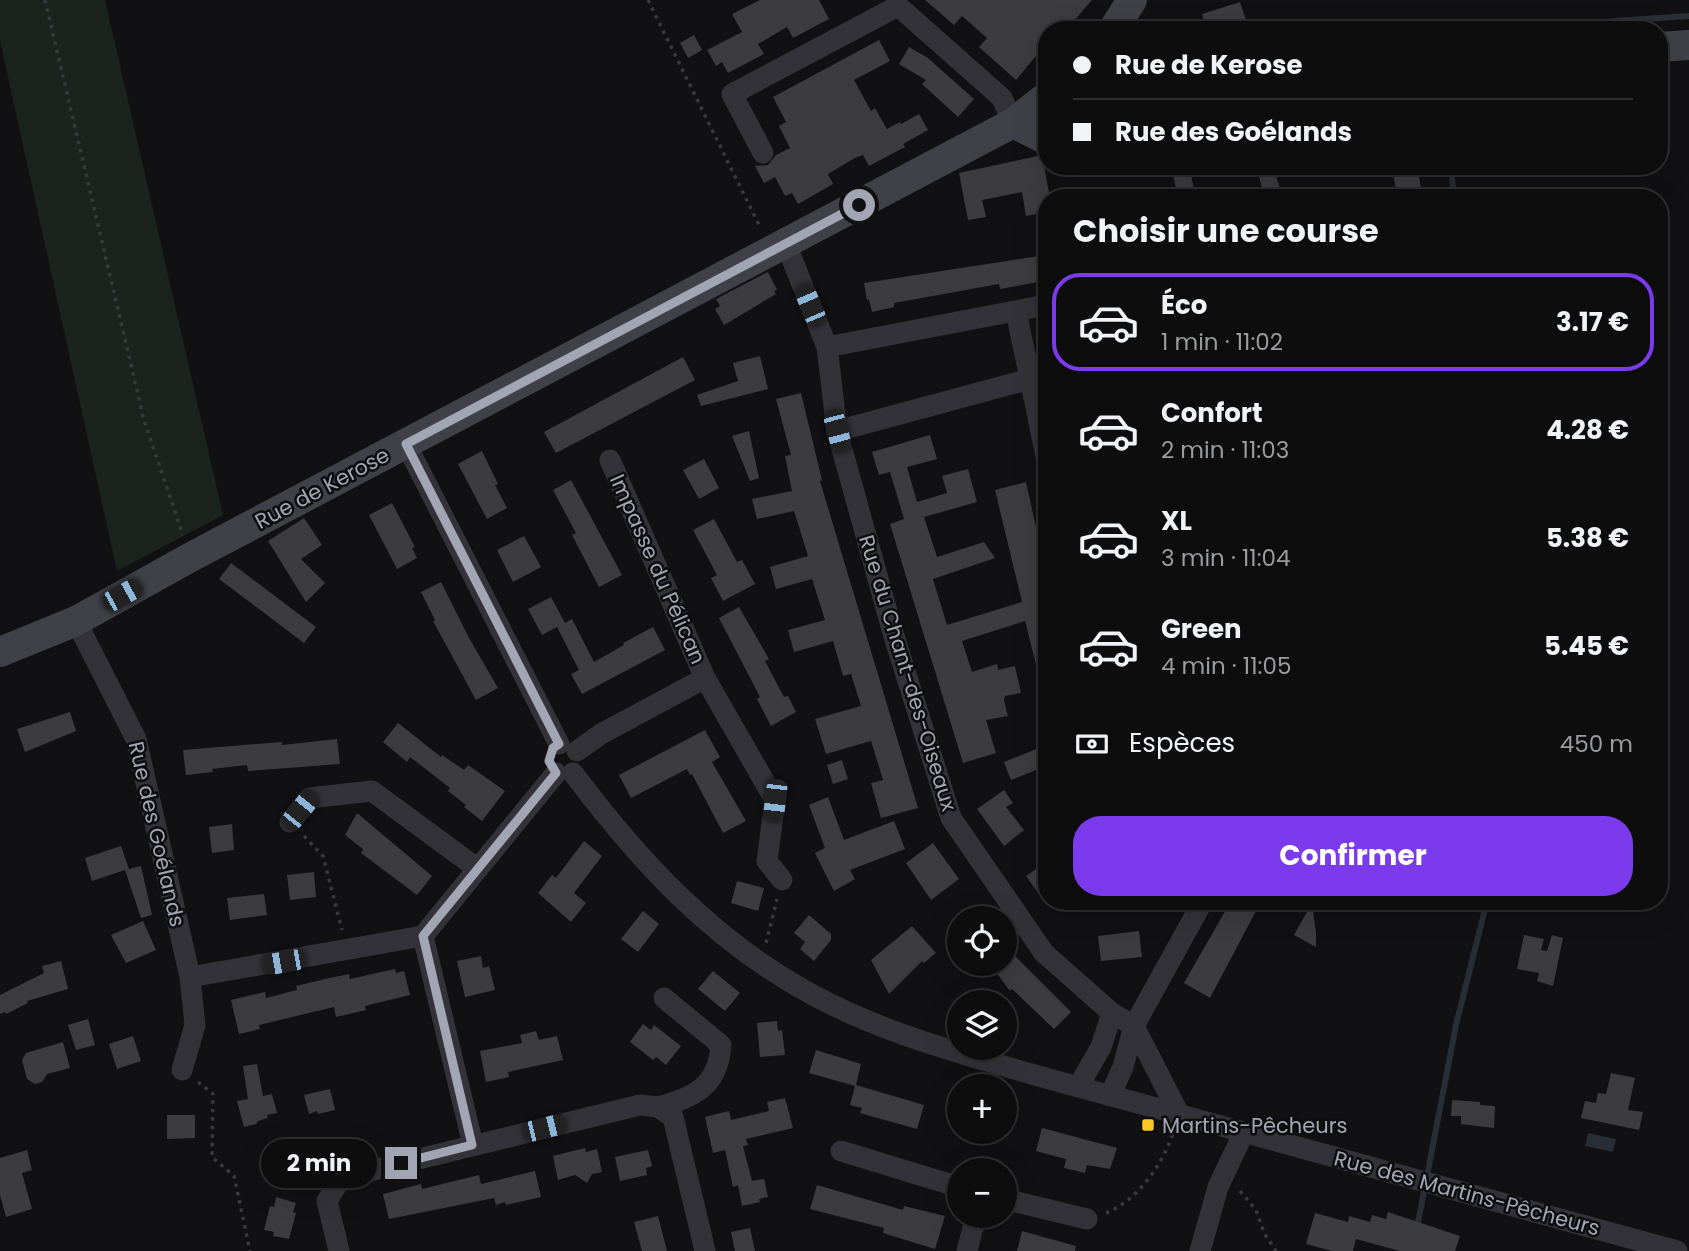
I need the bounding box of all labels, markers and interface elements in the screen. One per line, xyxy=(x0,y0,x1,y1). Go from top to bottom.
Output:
text: Rue de Kerose xyxy=(1115,47,1303,83)
text: Rue des Goélands xyxy=(1115,114,1352,150)
route start xyxy=(843,189,875,221)
text: Choisir une course xyxy=(1073,208,1379,253)
car xyxy=(793,282,828,328)
text: Éco xyxy=(1161,287,1207,323)
icon: car xyxy=(1077,291,1140,354)
text: 3.17 € xyxy=(1556,304,1629,340)
text: 1 min · 11:02 xyxy=(1161,326,1283,358)
text: Confort xyxy=(1161,395,1263,431)
icon: car xyxy=(1077,399,1140,462)
car xyxy=(822,408,853,454)
text: 4.28 € xyxy=(1546,412,1629,448)
text: 2 min · 11:03 xyxy=(1161,434,1289,466)
street label: Rue de Kerose xyxy=(250,440,394,536)
street label: Impasse du Pélican xyxy=(603,470,713,668)
text: XL xyxy=(1161,503,1192,539)
icon: car xyxy=(1077,507,1140,570)
text: 5.38 € xyxy=(1546,520,1629,556)
street label: Rue du Chant-des-Oiseaux xyxy=(852,531,964,815)
text: 3 min · 11:04 xyxy=(1161,542,1290,574)
car xyxy=(99,576,146,614)
text: Green xyxy=(1161,611,1242,647)
icon: car xyxy=(1077,615,1140,678)
text: 5.45 € xyxy=(1544,628,1629,664)
text: 4 min · 11:05 xyxy=(1161,650,1291,682)
icon: cash xyxy=(1073,725,1111,763)
text: Espèces xyxy=(1129,725,1235,761)
text: 450 m xyxy=(1560,728,1633,760)
street label: Rue des Goélands xyxy=(122,738,192,930)
car xyxy=(763,778,788,822)
car xyxy=(279,787,322,833)
button: Confirmer xyxy=(1073,816,1633,896)
map controls xyxy=(947,906,1017,1228)
button: locate xyxy=(947,906,1017,976)
car xyxy=(262,948,307,976)
button: layers xyxy=(947,990,1017,1060)
button: + xyxy=(947,1074,1017,1144)
place label: Martins-Pêcheurs xyxy=(1162,1111,1348,1140)
car xyxy=(522,1113,567,1143)
marker: Martins-Pêcheurs xyxy=(1140,1117,1156,1133)
callout: 2 min xyxy=(261,1138,376,1188)
street label: Rue des Martins-Pêcheurs xyxy=(1331,1144,1603,1242)
text: 2 min xyxy=(287,1147,351,1179)
route end xyxy=(385,1147,417,1179)
button: − xyxy=(947,1158,1017,1228)

